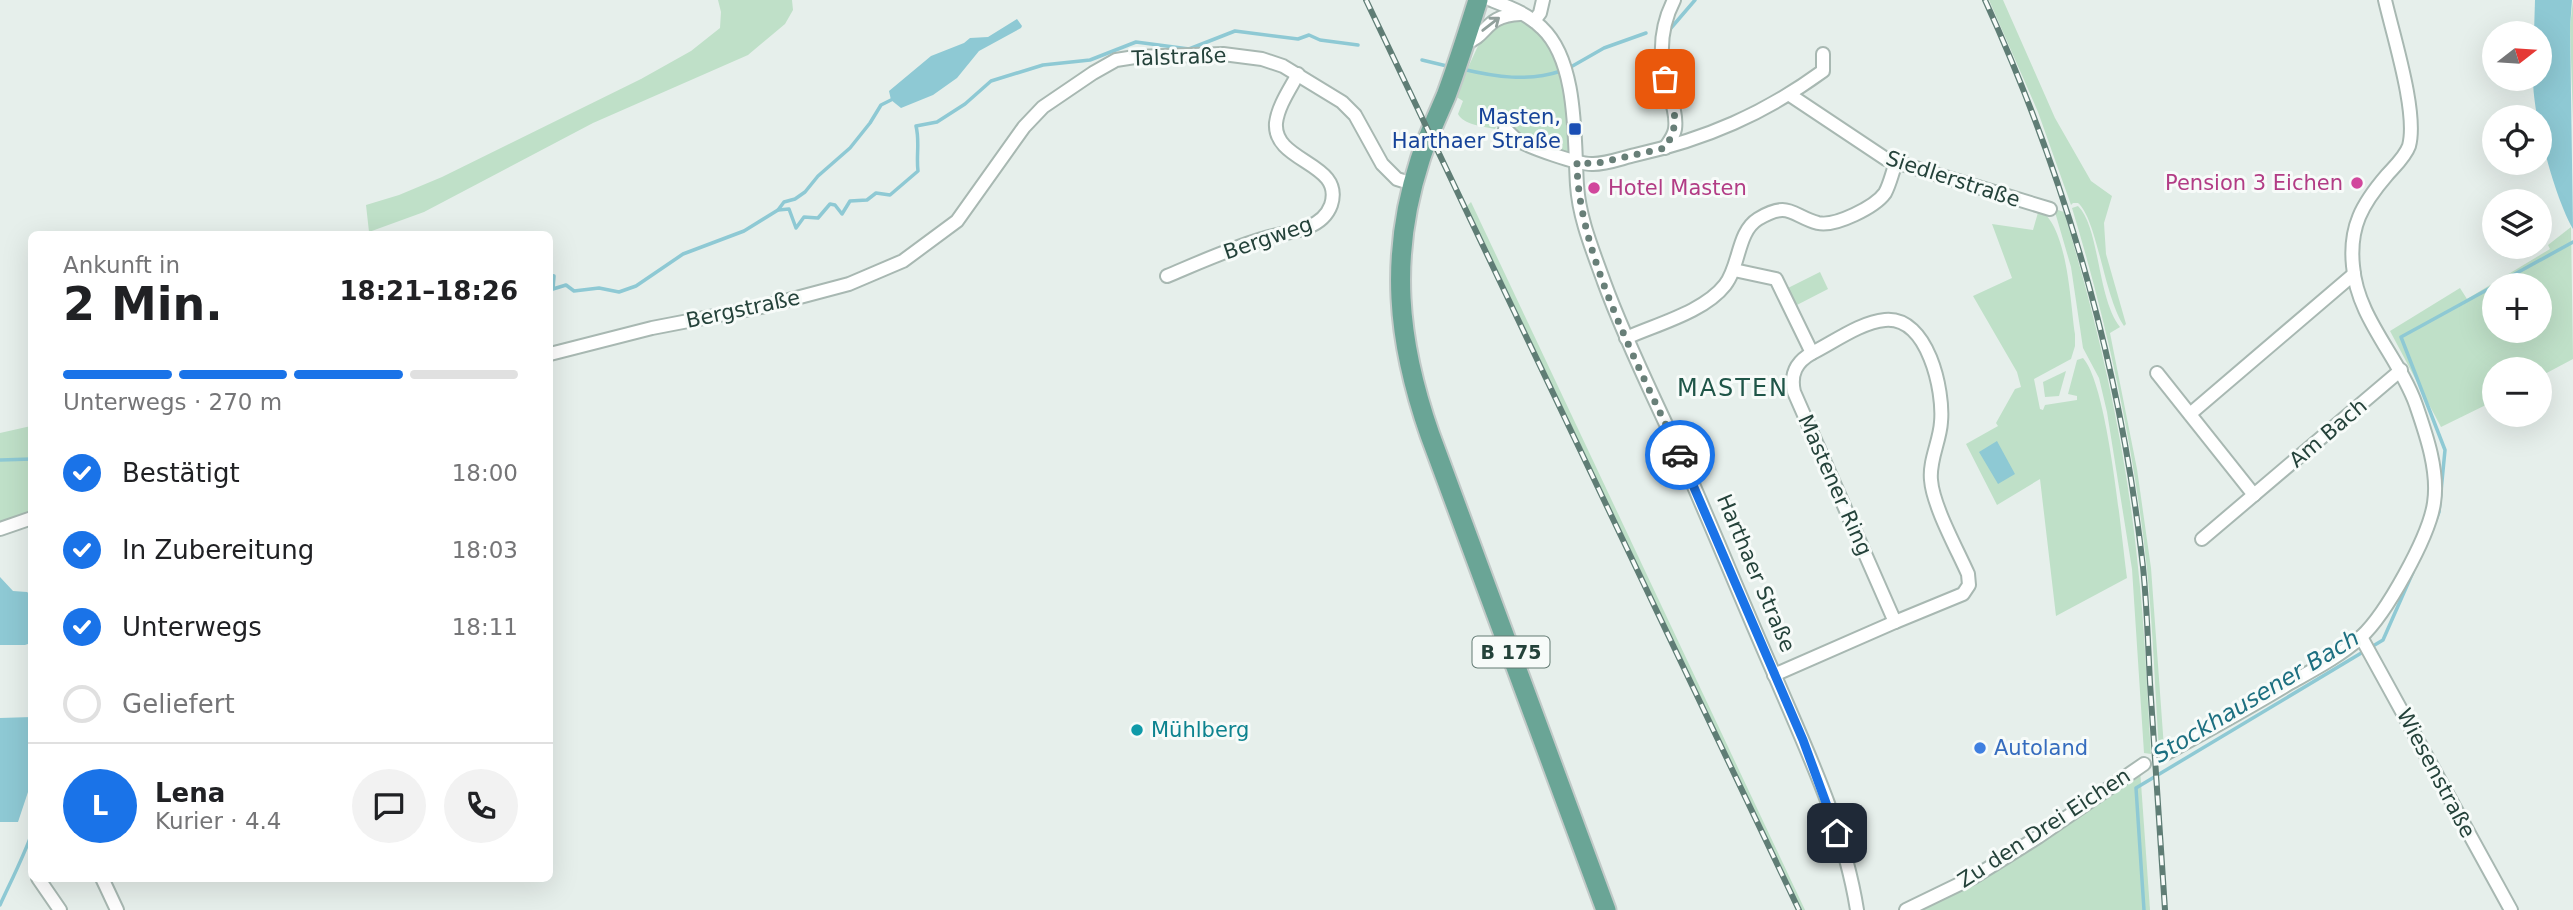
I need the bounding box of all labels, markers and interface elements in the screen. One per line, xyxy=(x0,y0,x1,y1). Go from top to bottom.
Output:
one-way arrow xyxy=(1482,17,1501,32)
north arrow xyxy=(2482,21,2552,91)
map controls xyxy=(2482,21,2552,427)
street label: Talstraße xyxy=(1130,43,1227,71)
pin xyxy=(1635,49,1695,109)
icon: bag xyxy=(1646,60,1684,98)
place label: Masten, Harthaer Straße xyxy=(1392,105,1561,153)
button: locate xyxy=(2482,105,2552,175)
marker: Masten, Harthaer Straße xyxy=(1567,121,1583,137)
street label: Siedlerstraße xyxy=(1883,146,2023,212)
place label: Pension 3 Eichen xyxy=(2165,171,2343,195)
marker: Pension 3 Eichen xyxy=(2349,175,2365,191)
place label: Hotel Masten xyxy=(1608,176,1747,200)
marker: Hotel Masten xyxy=(1586,180,1602,196)
button: layers xyxy=(2482,189,2552,259)
street label: Bergweg xyxy=(1220,212,1316,264)
text: Ankunft in xyxy=(63,252,180,278)
button: + xyxy=(2482,273,2552,343)
text: 18:21–18:26 xyxy=(339,276,518,306)
text: 2 Min. xyxy=(63,277,223,331)
street label: Bergstraße xyxy=(684,285,802,333)
button: − xyxy=(2482,357,2552,427)
district label: MASTEN xyxy=(1677,374,1789,402)
text: Unterwegs · 270 m xyxy=(63,389,282,415)
street label: Am Bach xyxy=(2284,394,2372,472)
street label: Mastener Ring xyxy=(1793,411,1877,559)
courier xyxy=(1645,420,1715,490)
icon: car xyxy=(1661,436,1699,474)
icon: check xyxy=(63,454,101,492)
text: Bestätigt xyxy=(122,458,240,488)
text: 18:00 xyxy=(452,460,518,486)
street label: Harthaer Straße xyxy=(1712,490,1800,656)
icon: check xyxy=(63,531,101,569)
text: In Zubereitung xyxy=(122,535,314,565)
text: 18:03 xyxy=(452,537,518,563)
icon: check xyxy=(63,608,101,646)
text: Unterwegs xyxy=(122,612,262,642)
text: 18:11 xyxy=(452,614,518,640)
water label: Stockhausener Bach xyxy=(2148,624,2364,768)
road number: B 175 xyxy=(1472,636,1550,667)
text: Geliefert xyxy=(122,689,235,719)
street label: Wiesenstraße xyxy=(2392,704,2480,842)
place label: Mühlberg xyxy=(1151,718,1249,742)
marker: Mühlberg xyxy=(1129,722,1145,738)
place label: Autoland xyxy=(1994,736,2088,760)
marker: Autoland xyxy=(1972,740,1988,756)
street label: Zu den Drei Eichen xyxy=(1953,763,2135,893)
button: chat xyxy=(352,769,426,843)
button: phone xyxy=(444,769,518,843)
text: Lena xyxy=(155,778,225,808)
text: L xyxy=(92,791,108,821)
pin xyxy=(1807,803,1867,863)
text: Kurier · 4.4 xyxy=(155,808,281,834)
icon: home xyxy=(1818,814,1856,852)

